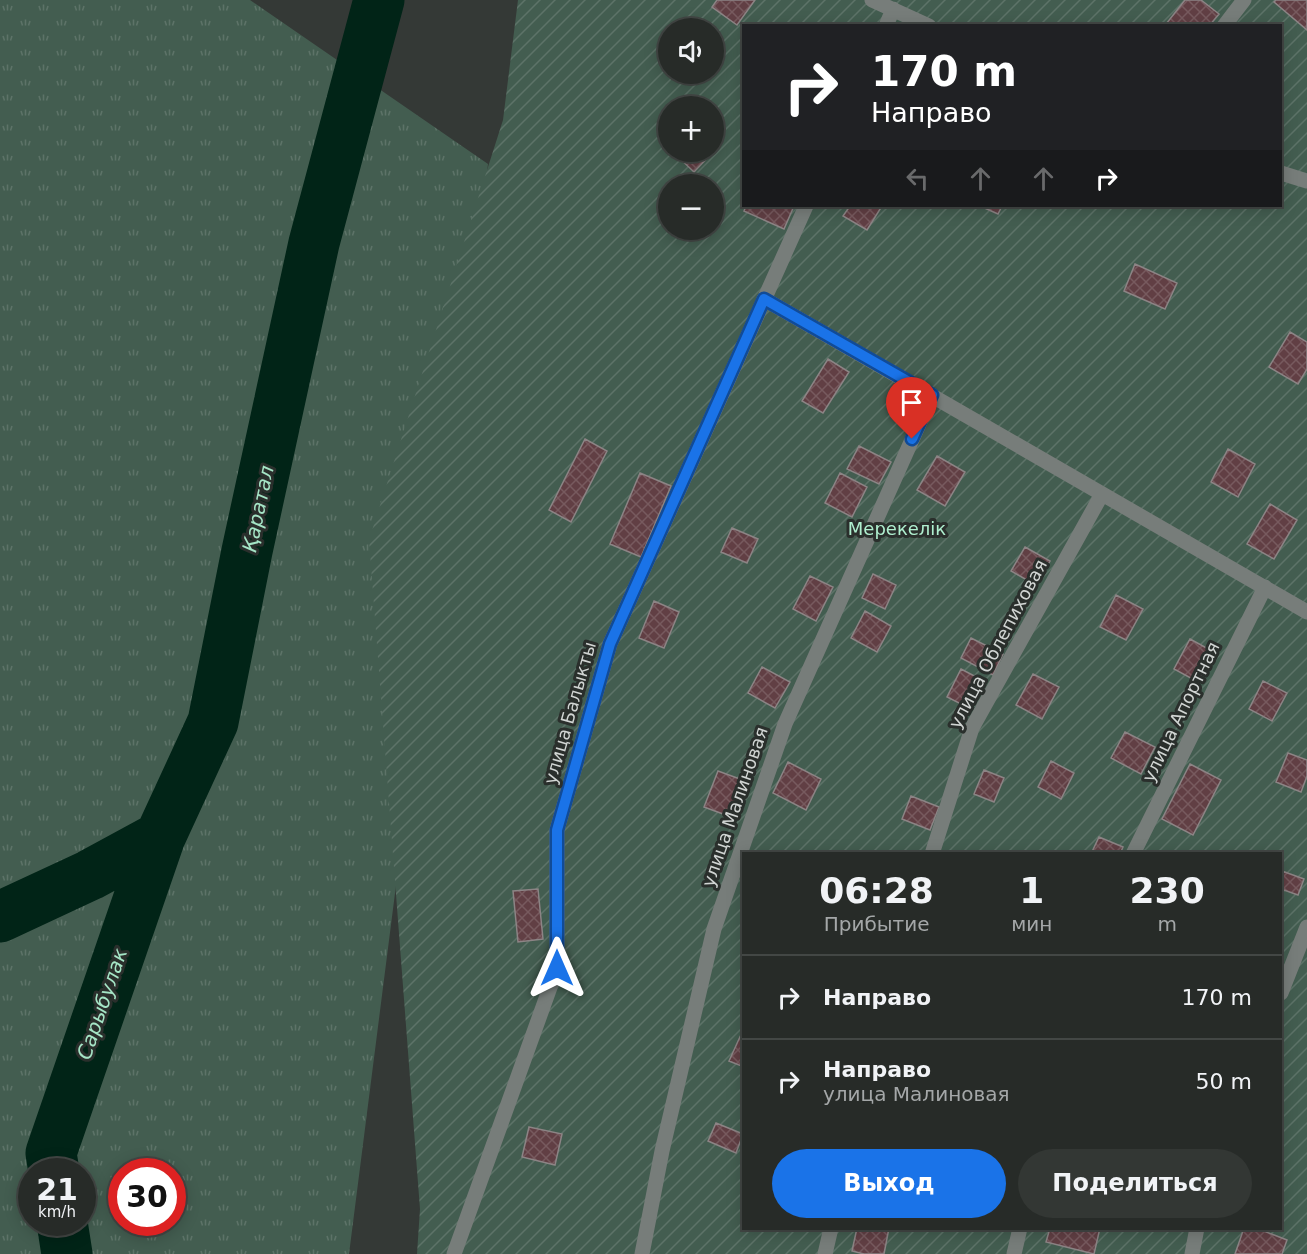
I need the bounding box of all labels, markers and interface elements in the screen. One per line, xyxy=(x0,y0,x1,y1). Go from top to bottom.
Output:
map controls xyxy=(658,18,724,240)
button: sound xyxy=(658,18,724,84)
text: 170 m xyxy=(871,47,1017,96)
icon: right xyxy=(772,48,850,126)
button: + xyxy=(658,96,724,162)
text: Направо xyxy=(871,97,992,128)
icon: left xyxy=(901,162,934,195)
icon: ahead xyxy=(964,162,997,195)
icon: ahead xyxy=(1027,162,1060,195)
icon: right xyxy=(1090,162,1123,195)
button: − xyxy=(658,174,724,240)
pin xyxy=(886,377,937,439)
icon: arrive xyxy=(895,386,928,419)
water label: Қаратал xyxy=(237,463,279,555)
park label: Мерекелік xyxy=(848,518,946,539)
street label: улица Облепиховая xyxy=(944,556,1051,732)
street label: улица Апортная xyxy=(1137,638,1224,785)
street label: улица Балыкты xyxy=(539,639,600,787)
street label: улица Малиновая xyxy=(697,724,772,890)
text: 06:28 xyxy=(819,870,934,911)
text: 1 xyxy=(1019,870,1044,911)
text: 230 xyxy=(1130,870,1205,911)
text: Прибытие xyxy=(824,912,929,936)
text: мин xyxy=(1011,912,1052,936)
text: m xyxy=(1157,912,1177,936)
position arrow xyxy=(525,936,589,1000)
water label: Сарыбулак xyxy=(72,945,132,1063)
icon: right xyxy=(772,981,805,1014)
text: Направо xyxy=(823,985,931,1010)
text: 170 m xyxy=(1182,985,1252,1010)
text: Направо xyxy=(823,1057,931,1082)
icon: right xyxy=(772,1065,805,1098)
text: 50 m xyxy=(1196,1069,1252,1094)
text: улица Малиновая xyxy=(823,1082,1010,1106)
button: Выход xyxy=(772,1149,1006,1218)
button: Поделиться xyxy=(1018,1149,1252,1218)
speed limit sign: 30 xyxy=(108,1158,186,1236)
text: 21 xyxy=(36,1172,78,1207)
text: km/h xyxy=(38,1203,76,1221)

